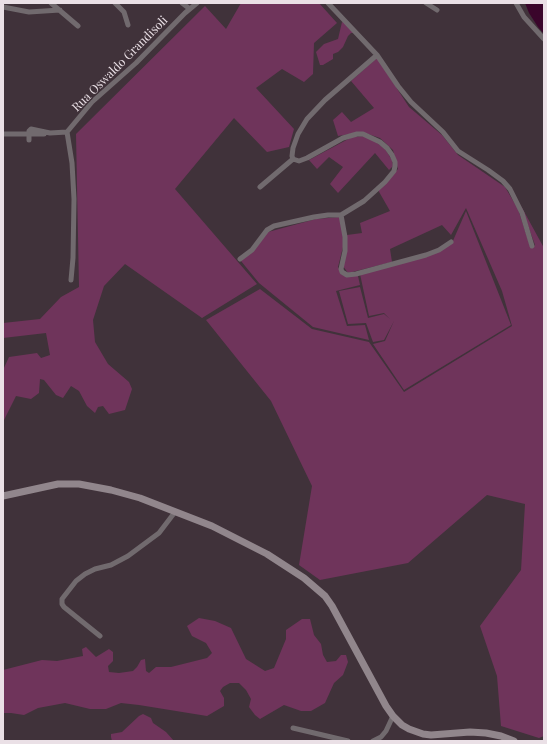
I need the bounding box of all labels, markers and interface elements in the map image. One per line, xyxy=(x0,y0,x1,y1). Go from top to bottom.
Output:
street label: Rua Oswaldo Grandisoli xyxy=(69,13,171,115)

